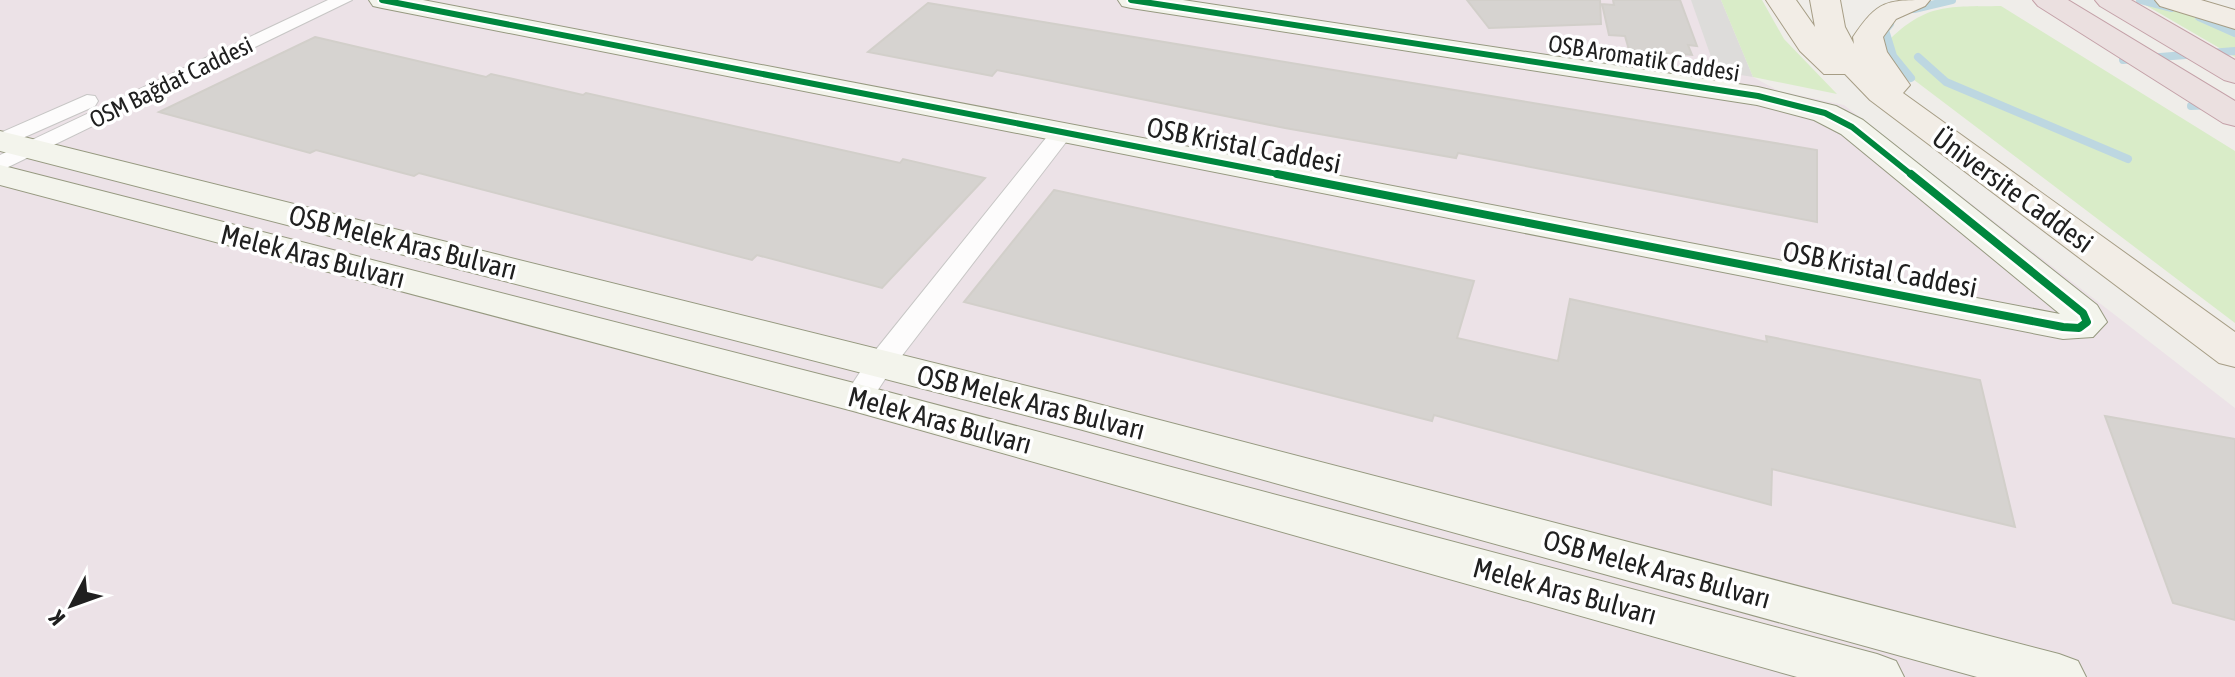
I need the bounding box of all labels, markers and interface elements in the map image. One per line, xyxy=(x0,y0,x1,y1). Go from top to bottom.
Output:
street label: OSB Aromatik Caddesi xyxy=(1546,30,1742,86)
street label: OSM Bağdat Caddesi xyxy=(85,31,257,133)
street label: OSB Kristal Caddesi xyxy=(1144,110,1344,180)
street label: Üniversite Caddesi xyxy=(1926,121,2100,259)
street label: OSB Melek Aras Bulvarı xyxy=(286,197,520,287)
street label: Melek Aras Bulvarı xyxy=(217,217,409,295)
street label: OSB Kristal Caddesi xyxy=(1780,234,1980,304)
street label: OSB Melek Aras Bulvarı xyxy=(914,357,1148,447)
street label: Melek Aras Bulvarı xyxy=(845,379,1035,461)
street label: OSB Melek Aras Bulvarı xyxy=(1540,523,1774,615)
street label: Melek Aras Bulvarı xyxy=(1470,550,1660,632)
north arrow xyxy=(32,565,112,645)
text: K xyxy=(43,605,70,631)

